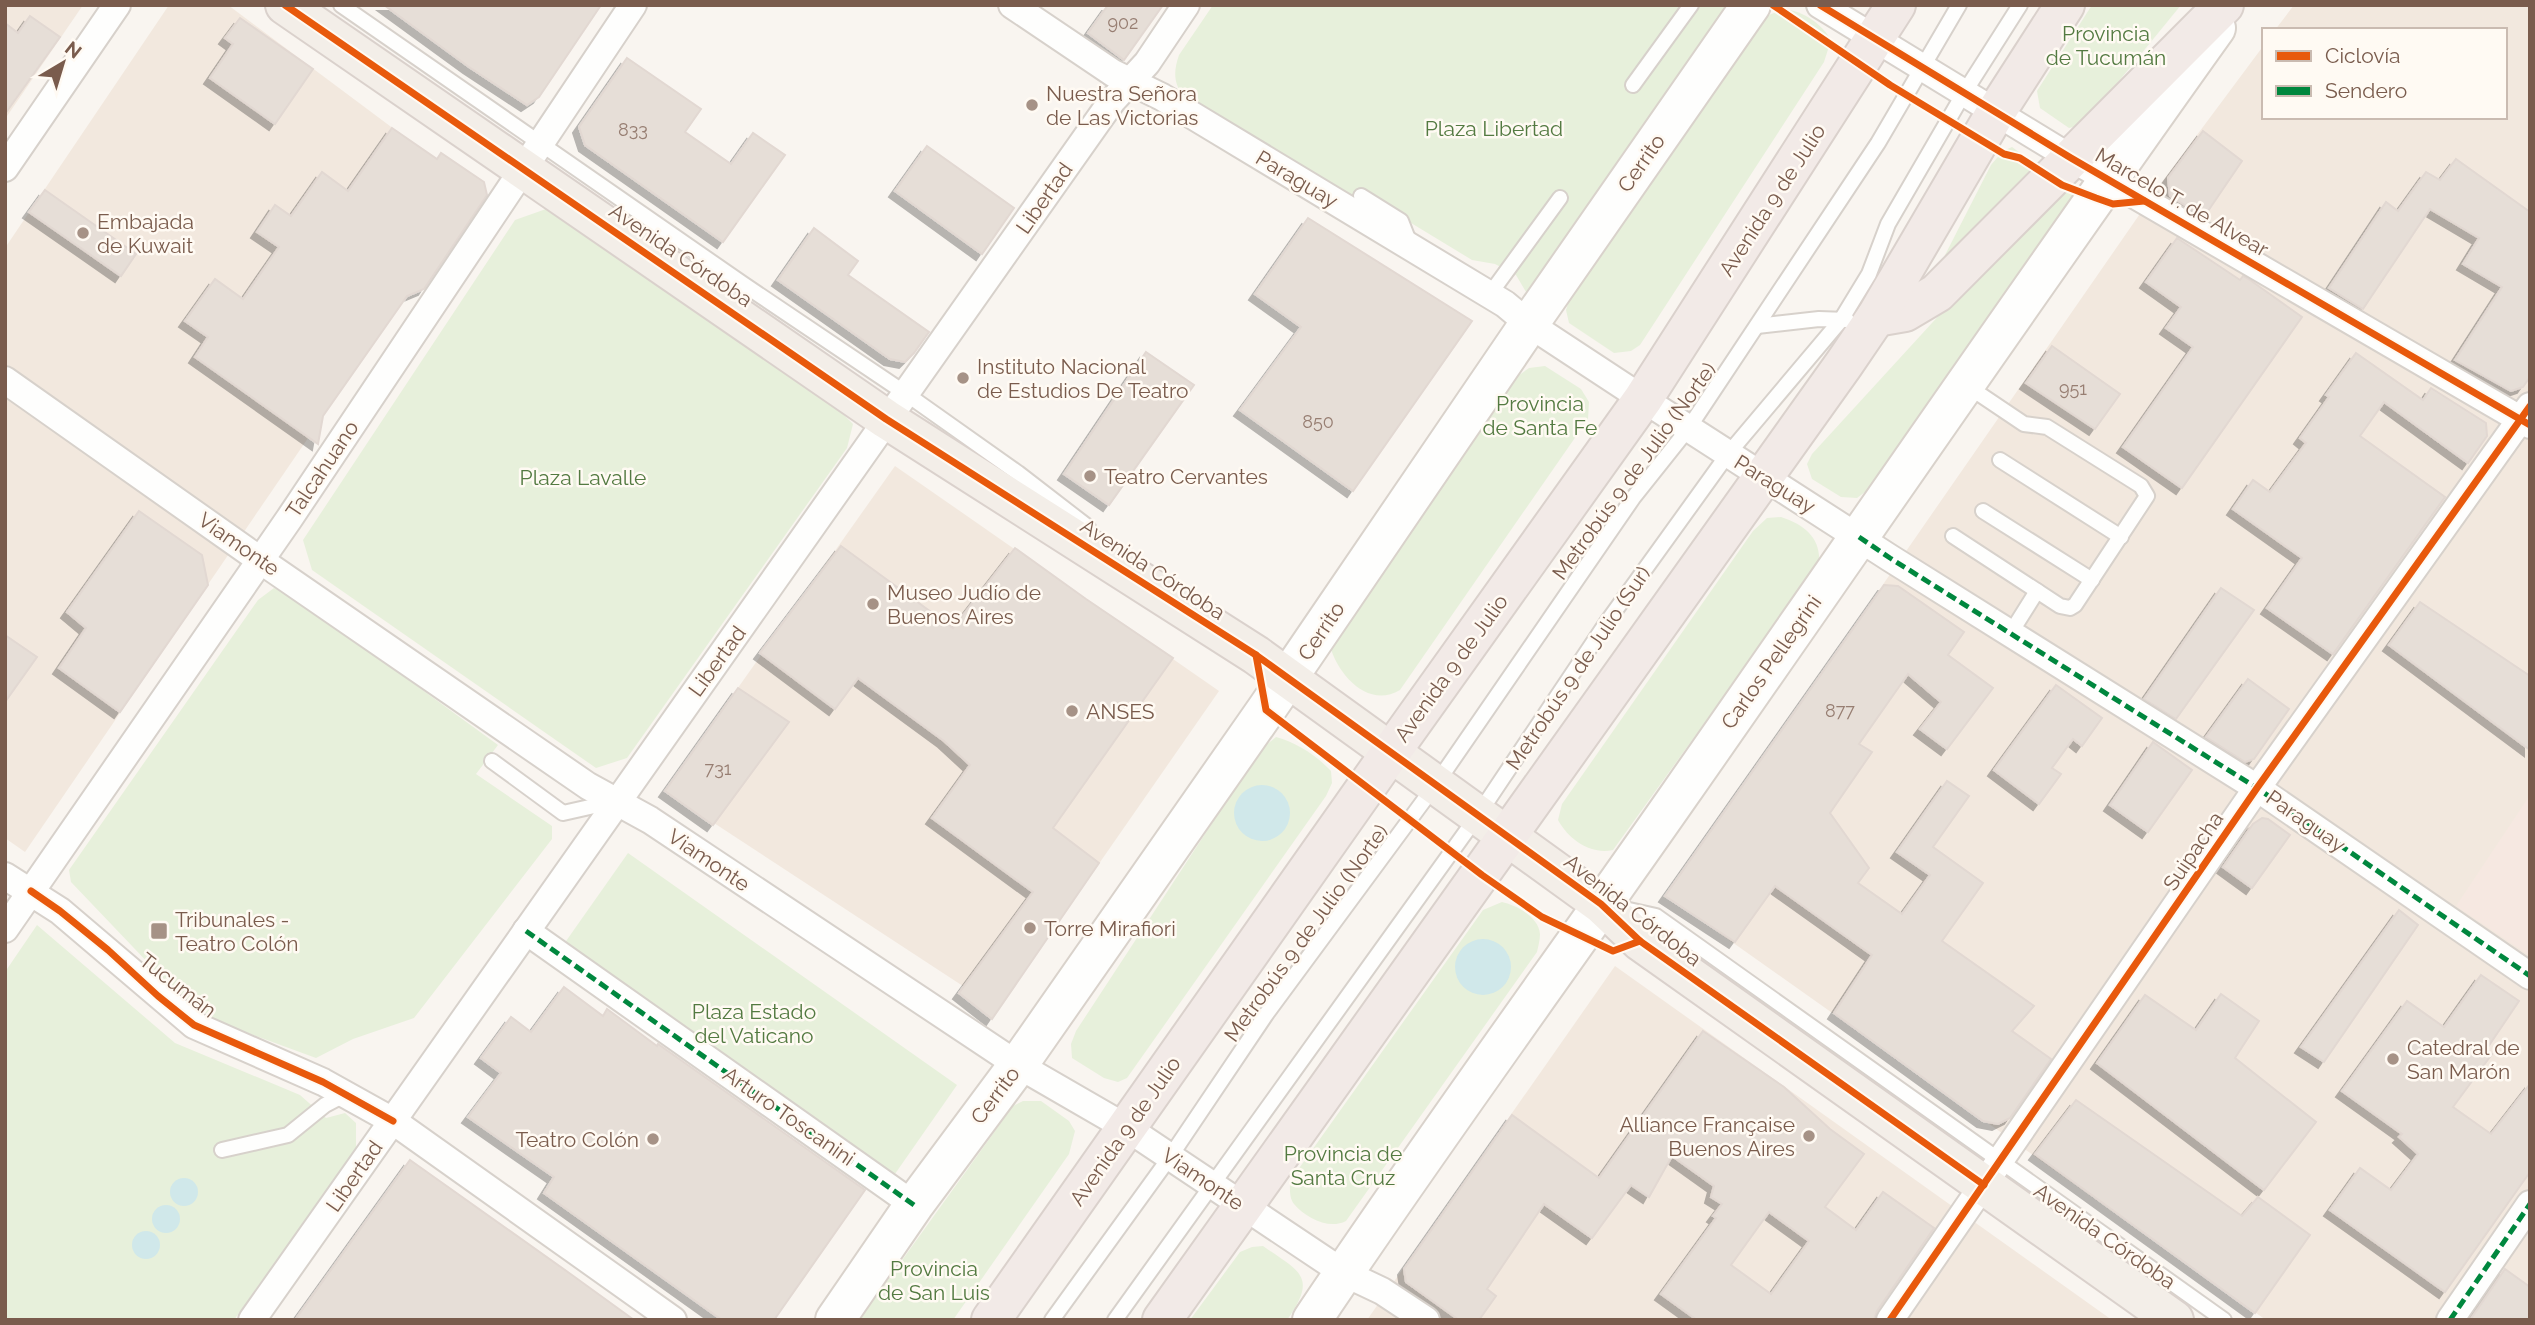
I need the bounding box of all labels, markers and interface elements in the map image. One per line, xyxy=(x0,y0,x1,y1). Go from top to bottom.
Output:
house number: 902 xyxy=(1108,12,1138,33)
park label: Provincia de Tucumán xyxy=(2046,21,2166,70)
north arrow xyxy=(28,28,98,98)
legend xyxy=(2262,28,2507,119)
text: N xyxy=(61,36,86,63)
text: Ciclovía xyxy=(2325,43,2401,68)
text: Sendero xyxy=(2325,78,2407,103)
place label: Nuestra Señora de Las Victorias xyxy=(1046,81,1198,130)
marker: Nuestra Señora de Las Victorias xyxy=(1024,97,1040,113)
park label: Plaza Libertad xyxy=(1425,116,1563,141)
house number: 833 xyxy=(618,119,648,140)
street label: Avenida 9 de Julio xyxy=(1713,119,1831,281)
street label: Cerrito xyxy=(1612,129,1670,197)
street label: Marcelo T. de Alvear xyxy=(2091,142,2274,262)
street label: Paraguay xyxy=(1252,145,1342,213)
street label: Libertad xyxy=(1011,158,1077,238)
street label: Avenida Córdoba xyxy=(605,198,757,312)
place label: Embajada de Kuwait xyxy=(97,209,194,258)
marker: Embajada de Kuwait xyxy=(75,225,91,241)
place label: Instituto Nacional de Estudios De Teatro xyxy=(977,354,1189,403)
street label: Metrobús 9 de Julio (Norte) xyxy=(1547,357,1721,585)
marker: Instituto Nacional de Estudios De Teatro xyxy=(955,370,971,386)
house number: 951 xyxy=(2059,378,2087,399)
park label: Provincia de Santa Fe xyxy=(1483,391,1597,440)
house number: 850 xyxy=(1302,411,1334,432)
street label: Talcahuano xyxy=(280,416,364,522)
street label: Paraguay xyxy=(1730,449,1820,519)
place label: Teatro Cervantes xyxy=(1104,464,1268,489)
park label: Plaza Lavalle xyxy=(520,465,646,490)
marker: Teatro Cervantes xyxy=(1082,468,1098,484)
street label: Viamonte xyxy=(194,507,284,581)
street label: Avenida Córdoba xyxy=(1076,513,1230,625)
street label: Metrobús 9 de Julio (Sur) xyxy=(1501,561,1655,775)
place label: Museo Judío de Buenos Aires xyxy=(887,580,1041,629)
street label: Avenida 9 de Julio xyxy=(1389,589,1513,747)
street label: Carlos Pellegrini xyxy=(1716,590,1826,734)
marker: Museo Judío de Buenos Aires xyxy=(865,596,881,612)
street label: Cerrito xyxy=(1292,597,1350,665)
street label: Libertad xyxy=(683,621,751,701)
place label: ANSES xyxy=(1086,699,1155,724)
house number: 877 xyxy=(1825,700,1855,721)
marker: ANSES xyxy=(1064,703,1080,719)
house number: 731 xyxy=(705,758,732,779)
street label: Paraguay xyxy=(2262,785,2350,857)
street label: Suipacha xyxy=(2158,807,2228,895)
street label: Metrobús 9 de Julio (Norte) xyxy=(1219,819,1393,1047)
street label: Viamonte xyxy=(663,824,755,896)
street label: Avenida Córdoba xyxy=(1559,849,1707,971)
place label: Tribunales - Teatro Colón xyxy=(175,907,298,956)
place label: Torre Mirafiori xyxy=(1044,916,1176,941)
marker: Torre Mirafiori xyxy=(1022,920,1038,936)
marker: Tribunales - Teatro Colón xyxy=(149,921,169,941)
street label: Tucumán xyxy=(135,947,221,1023)
park label: Plaza Estado del Vaticano xyxy=(692,999,816,1048)
place label: Catedral de San Marón xyxy=(2407,1035,2520,1084)
marker: Catedral de San Marón xyxy=(2385,1051,2401,1067)
street label: Avenida 9 de Julio xyxy=(1064,1052,1186,1210)
street label: Arturo Toscanini xyxy=(718,1061,860,1171)
street label: Cerrito xyxy=(965,1061,1025,1129)
place label: Alliance Française Buenos Aires xyxy=(1619,1112,1795,1161)
place label: Teatro Colón xyxy=(516,1127,639,1152)
marker: Alliance Française Buenos Aires xyxy=(1801,1128,1817,1144)
marker: Teatro Colón xyxy=(645,1131,661,1147)
street label: Libertad xyxy=(321,1136,387,1216)
park label: Provincia de Santa Cruz xyxy=(1284,1141,1402,1190)
street label: Viamonte xyxy=(1157,1143,1249,1215)
street label: Avenida Córdoba xyxy=(2029,1178,2181,1294)
park label: Provincia de San Luis xyxy=(878,1256,990,1305)

